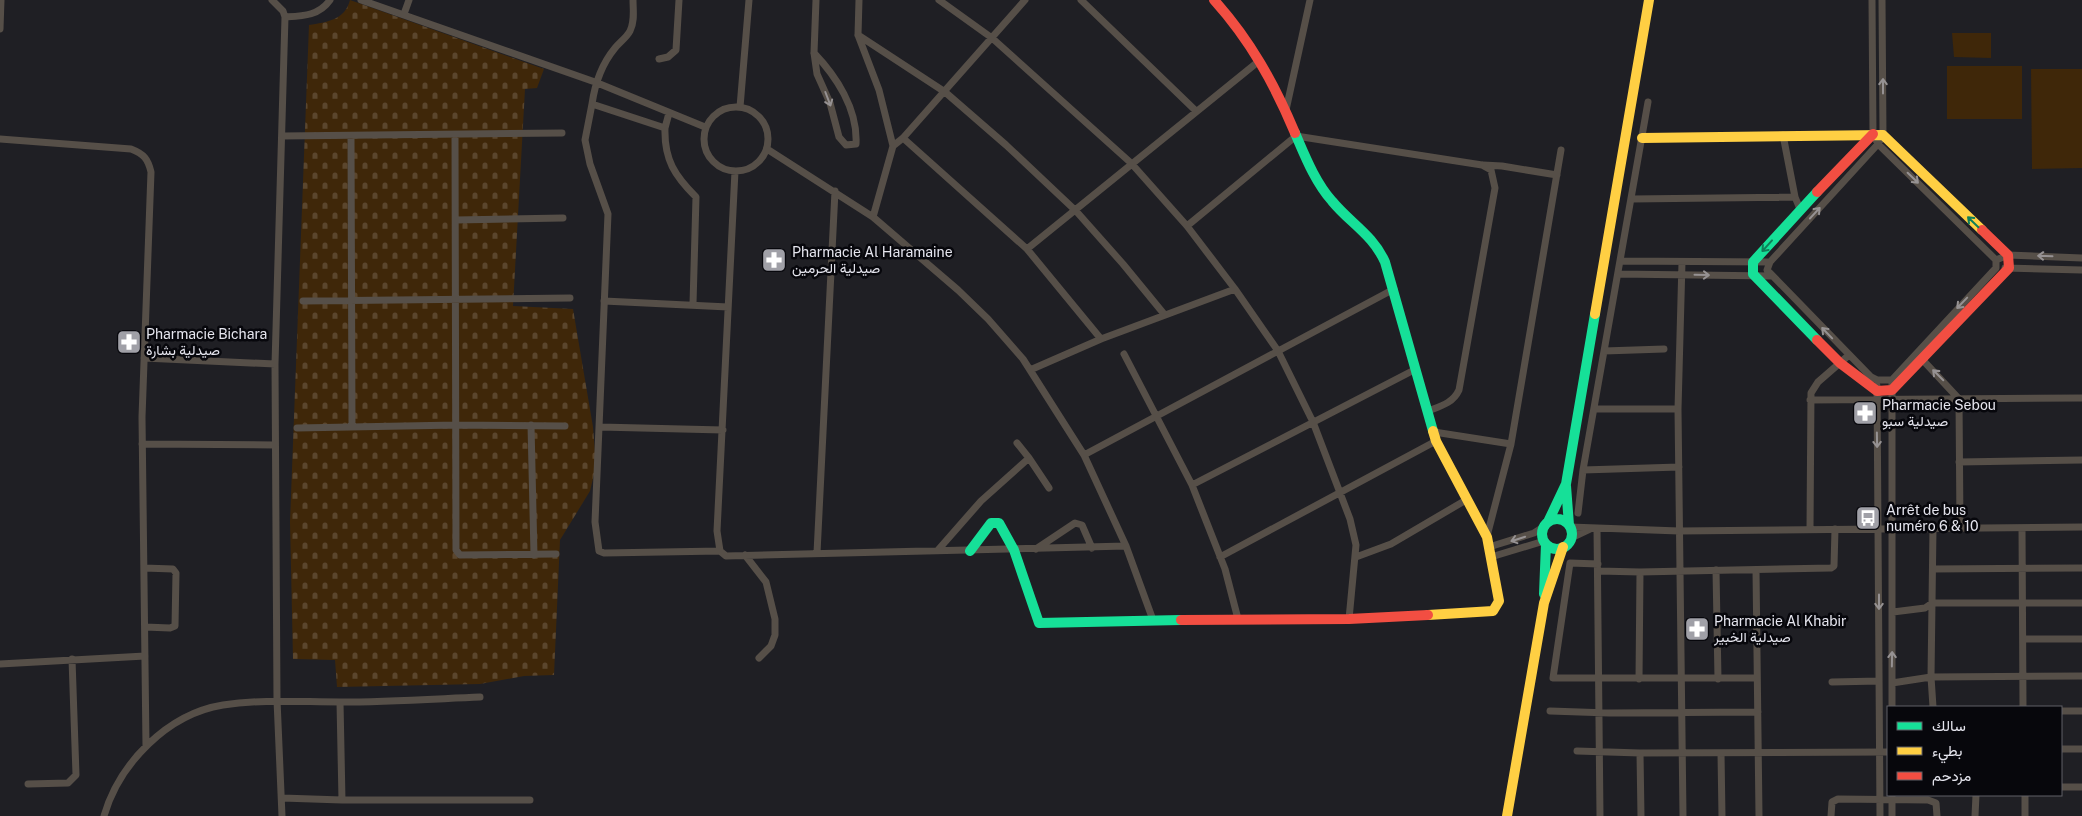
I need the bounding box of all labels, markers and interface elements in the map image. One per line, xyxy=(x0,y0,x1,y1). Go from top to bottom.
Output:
one-way arrow xyxy=(1878,78,1888,94)
one-way arrow xyxy=(824,91,833,106)
one-way arrow xyxy=(1907,172,1919,184)
one-way arrow xyxy=(1809,207,1821,219)
one-way arrow xyxy=(1968,216,1980,228)
one-way arrow xyxy=(1761,239,1773,252)
place label: Pharmacie Al Haramaine صيدلية الحرمين xyxy=(792,244,953,277)
pharmacy icon: Pharmacie Al Haramaine صيدلية الحرمين xyxy=(761,247,787,273)
one-way arrow xyxy=(2037,251,2054,261)
one-way arrow xyxy=(1694,270,1710,279)
one-way arrow xyxy=(1956,297,1968,310)
place label: Pharmacie Bichara صيدلية بشارة xyxy=(146,326,267,359)
one-way arrow xyxy=(1821,326,1833,339)
pharmacy icon: Pharmacie Bichara صيدلية بشارة xyxy=(116,329,142,355)
one-way arrow xyxy=(1932,369,1944,381)
place label: Pharmacie Sebou صيدلية سبو xyxy=(1882,397,1996,430)
pharmacy icon: Pharmacie Sebou صيدلية سبو xyxy=(1852,400,1878,426)
one-way arrow xyxy=(1873,432,1882,448)
place label: Arrêt de bus numéro 6 & 10 xyxy=(1886,502,1979,534)
bus stop icon: Arrêt de bus numéro 6 & 10 xyxy=(1855,505,1881,531)
one-way arrow xyxy=(1510,534,1526,544)
one-way arrow xyxy=(1874,594,1884,610)
place label: Pharmacie Al Khabir صيدلية الخبير xyxy=(1713,613,1847,646)
pharmacy icon: Pharmacie Al Khabir صيدلية الخبير xyxy=(1684,616,1710,642)
one-way arrow xyxy=(1887,651,1897,667)
legend xyxy=(1887,706,2062,796)
text: سالك xyxy=(1932,717,1966,734)
text: بطيء xyxy=(1932,742,1962,764)
text: مزدحم xyxy=(1932,767,1971,786)

